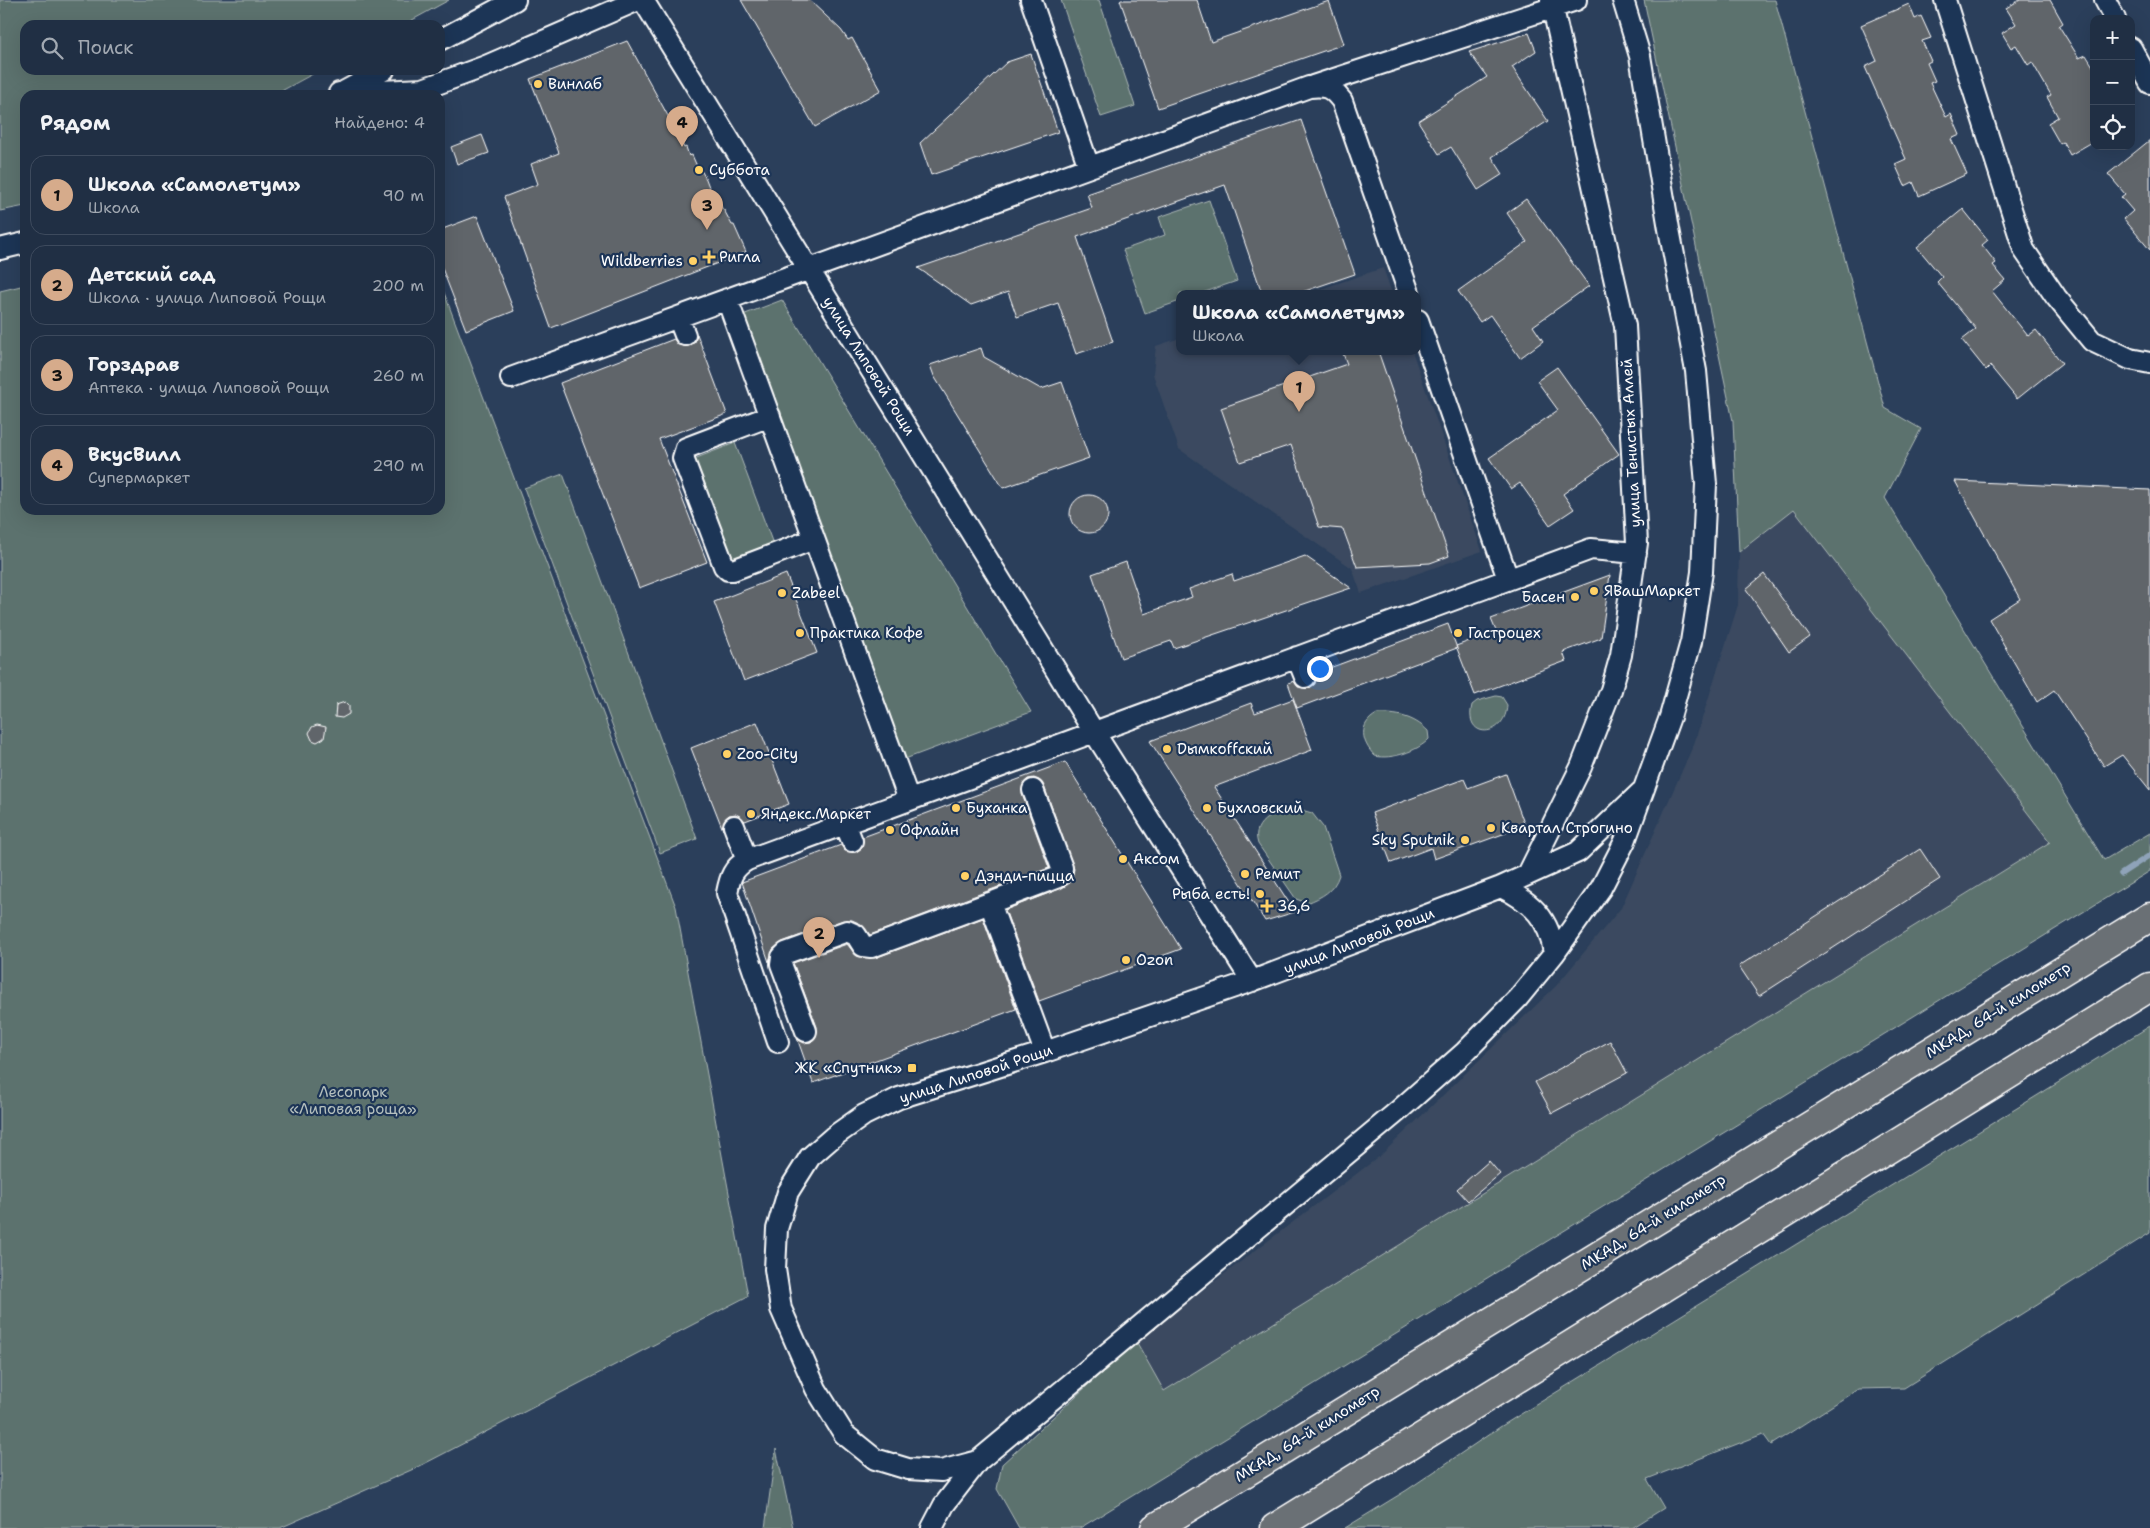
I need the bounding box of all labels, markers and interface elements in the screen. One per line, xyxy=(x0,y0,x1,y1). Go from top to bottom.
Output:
map controls xyxy=(2090,15,2135,150)
button: + xyxy=(2090,15,2135,60)
search box xyxy=(20,20,445,75)
icon: search xyxy=(38,34,66,62)
text: Поиск xyxy=(78,35,133,60)
button: − xyxy=(2090,60,2135,105)
place label: Винлаб xyxy=(548,74,602,94)
marker: Винлаб xyxy=(532,78,544,90)
button: locate xyxy=(2090,105,2135,150)
pin: 4 xyxy=(666,106,698,147)
text: Рядом xyxy=(40,109,110,137)
text: Найдено: 4 xyxy=(334,112,425,133)
place label: Суббота xyxy=(709,160,770,180)
marker: Суббота xyxy=(693,164,705,176)
text: Школа «Самолетум» xyxy=(88,172,301,197)
text: 1 xyxy=(53,185,61,206)
text: 90 m xyxy=(383,185,424,206)
pin: 3 xyxy=(691,189,723,230)
text: Школа xyxy=(88,197,140,218)
place label: Ригла xyxy=(719,247,761,267)
place label: Wildberries xyxy=(601,251,683,271)
marker: Ригла xyxy=(703,251,715,263)
marker: Wildberries xyxy=(687,255,699,267)
text: Детский сад xyxy=(88,262,215,287)
text: 2 xyxy=(51,275,63,296)
text: 200 m xyxy=(372,275,424,296)
text: Школа · улица Липовой Рощи xyxy=(88,287,326,308)
popup xyxy=(1176,290,1421,355)
street label: улица Липовой Рощи xyxy=(818,293,920,439)
text: Школа «Самолетум» xyxy=(1192,300,1405,325)
text: Школа xyxy=(1192,325,1244,346)
text: Горздрав xyxy=(88,352,179,377)
street label: улица Тенистых Аллей xyxy=(1617,358,1645,528)
text: 3 xyxy=(51,365,63,386)
text: 260 m xyxy=(372,365,424,386)
pin: 1 xyxy=(1283,371,1315,412)
text: Аптека · улица Липовой Рощи xyxy=(88,377,329,398)
text: ВкусВилл xyxy=(88,442,181,467)
text: 4 xyxy=(51,455,63,476)
text: 290 m xyxy=(372,455,424,476)
text: Супермаркет xyxy=(88,467,190,488)
place label: ЯВашМаркет xyxy=(1604,581,1701,601)
place label: Zabeel xyxy=(792,583,841,603)
marker: ЯВашМаркет xyxy=(1588,585,1600,597)
marker: Zabeel xyxy=(776,587,788,599)
place label: Басен xyxy=(1522,587,1565,607)
marker: Басен xyxy=(1569,591,1581,603)
place label: Практика Кофе xyxy=(810,623,923,643)
place label: Гастроцех xyxy=(1468,623,1541,643)
marker: Практика Кофе xyxy=(794,627,806,639)
marker: Гастроцех xyxy=(1452,627,1464,639)
your location xyxy=(1307,656,1333,682)
place label: Dымкoffский xyxy=(1177,739,1273,759)
marker: Dымкoffский xyxy=(1161,743,1173,755)
place label: Zoo-City xyxy=(737,744,798,764)
marker: Zoo-City xyxy=(721,748,733,760)
place label: Буханка xyxy=(966,798,1028,818)
place label: Бухловский xyxy=(1217,798,1303,818)
marker: Буханка xyxy=(950,802,962,814)
marker: Бухловский xyxy=(1201,802,1213,814)
place label: Яндекс.Маркет xyxy=(761,804,871,824)
marker: Яндекс.Маркет xyxy=(745,808,757,820)
place label: Квартал Строгино xyxy=(1501,818,1633,838)
place label: Офлайн xyxy=(900,820,959,840)
marker: Квартал Строгино xyxy=(1485,822,1497,834)
marker: Офлайн xyxy=(884,824,896,836)
place label: Sky Sputnik xyxy=(1372,830,1455,850)
marker: Sky Sputnik xyxy=(1459,834,1471,846)
place label: Аксом xyxy=(1133,849,1180,869)
marker: Аксом xyxy=(1117,853,1129,865)
place label: Ремит xyxy=(1255,864,1300,884)
place label: Дэнди-пицца xyxy=(975,866,1075,886)
marker: Ремит xyxy=(1239,868,1251,880)
marker: Дэнди-пицца xyxy=(959,870,971,882)
place label: Рыба есть! xyxy=(1172,884,1250,904)
marker: Рыба есть! xyxy=(1254,888,1266,900)
place label: 36,6 xyxy=(1277,896,1310,916)
marker: 36,6 xyxy=(1261,900,1273,912)
street label: улица Липовой Рощи xyxy=(1281,903,1437,979)
pin: 2 xyxy=(803,917,835,958)
place label: Ozon xyxy=(1136,950,1173,970)
marker: Ozon xyxy=(1120,954,1132,966)
street label: МКАД, 64-й километр xyxy=(1922,957,2074,1063)
street label: улица Липовой Рощи xyxy=(897,1040,1055,1108)
place label: ЖК «Спутник» xyxy=(795,1058,902,1078)
marker: ЖК «Спутник» xyxy=(906,1062,918,1074)
park label: Лесопарк «Липовая роща» xyxy=(289,1082,417,1119)
street label: МКАД, 64-й километр xyxy=(1577,1169,1729,1275)
street label: МКАД, 64-й километр xyxy=(1231,1381,1383,1487)

